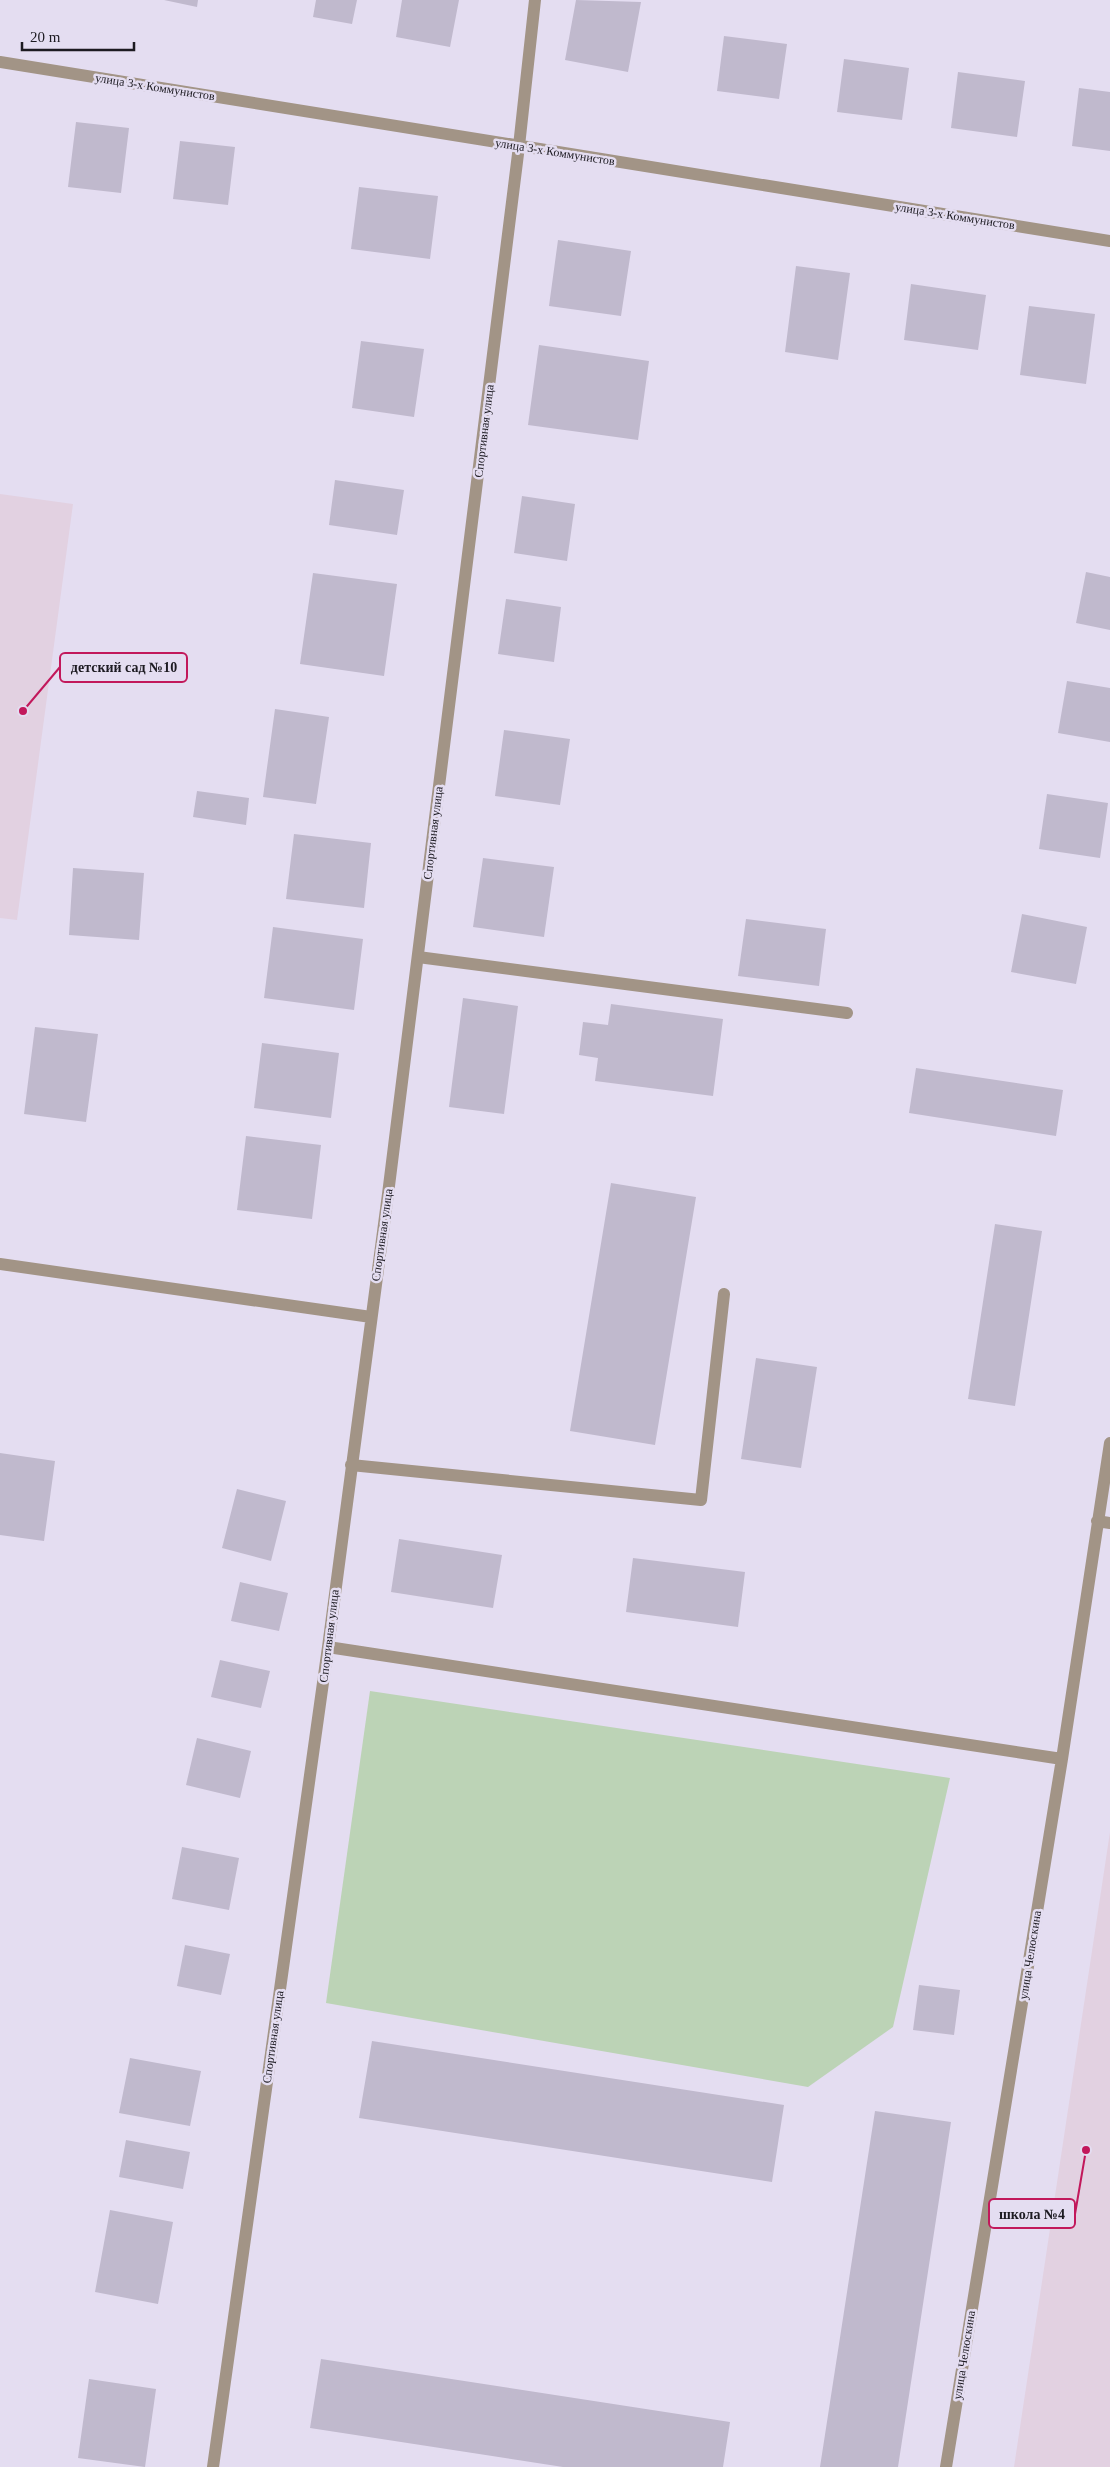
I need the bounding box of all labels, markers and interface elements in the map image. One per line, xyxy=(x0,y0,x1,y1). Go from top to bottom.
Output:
scale bar xyxy=(22,20,135,52)
text: 20 m xyxy=(30,29,61,45)
street label: улица 3-х Коммунистов xyxy=(94,71,216,103)
street label: улица 3-х Коммунистов xyxy=(494,136,616,168)
street label: улица 3-х Коммунистов xyxy=(894,200,1016,232)
street label: Спортивная улица xyxy=(471,383,497,478)
callout: детский сад №10 xyxy=(60,653,187,682)
text: детский сад №10 xyxy=(71,660,177,675)
street label: Спортивная улица xyxy=(420,785,446,880)
street label: Спортивная улица xyxy=(369,1187,396,1282)
street label: Спортивная улица xyxy=(316,1588,342,1683)
street label: улица Челюскина xyxy=(1016,1909,1044,2001)
street label: Спортивная улица xyxy=(260,1989,287,2084)
callout: школа №4 xyxy=(989,2199,1075,2228)
text: школа №4 xyxy=(999,2207,1065,2222)
street label: улица Челюскина xyxy=(950,2309,978,2401)

